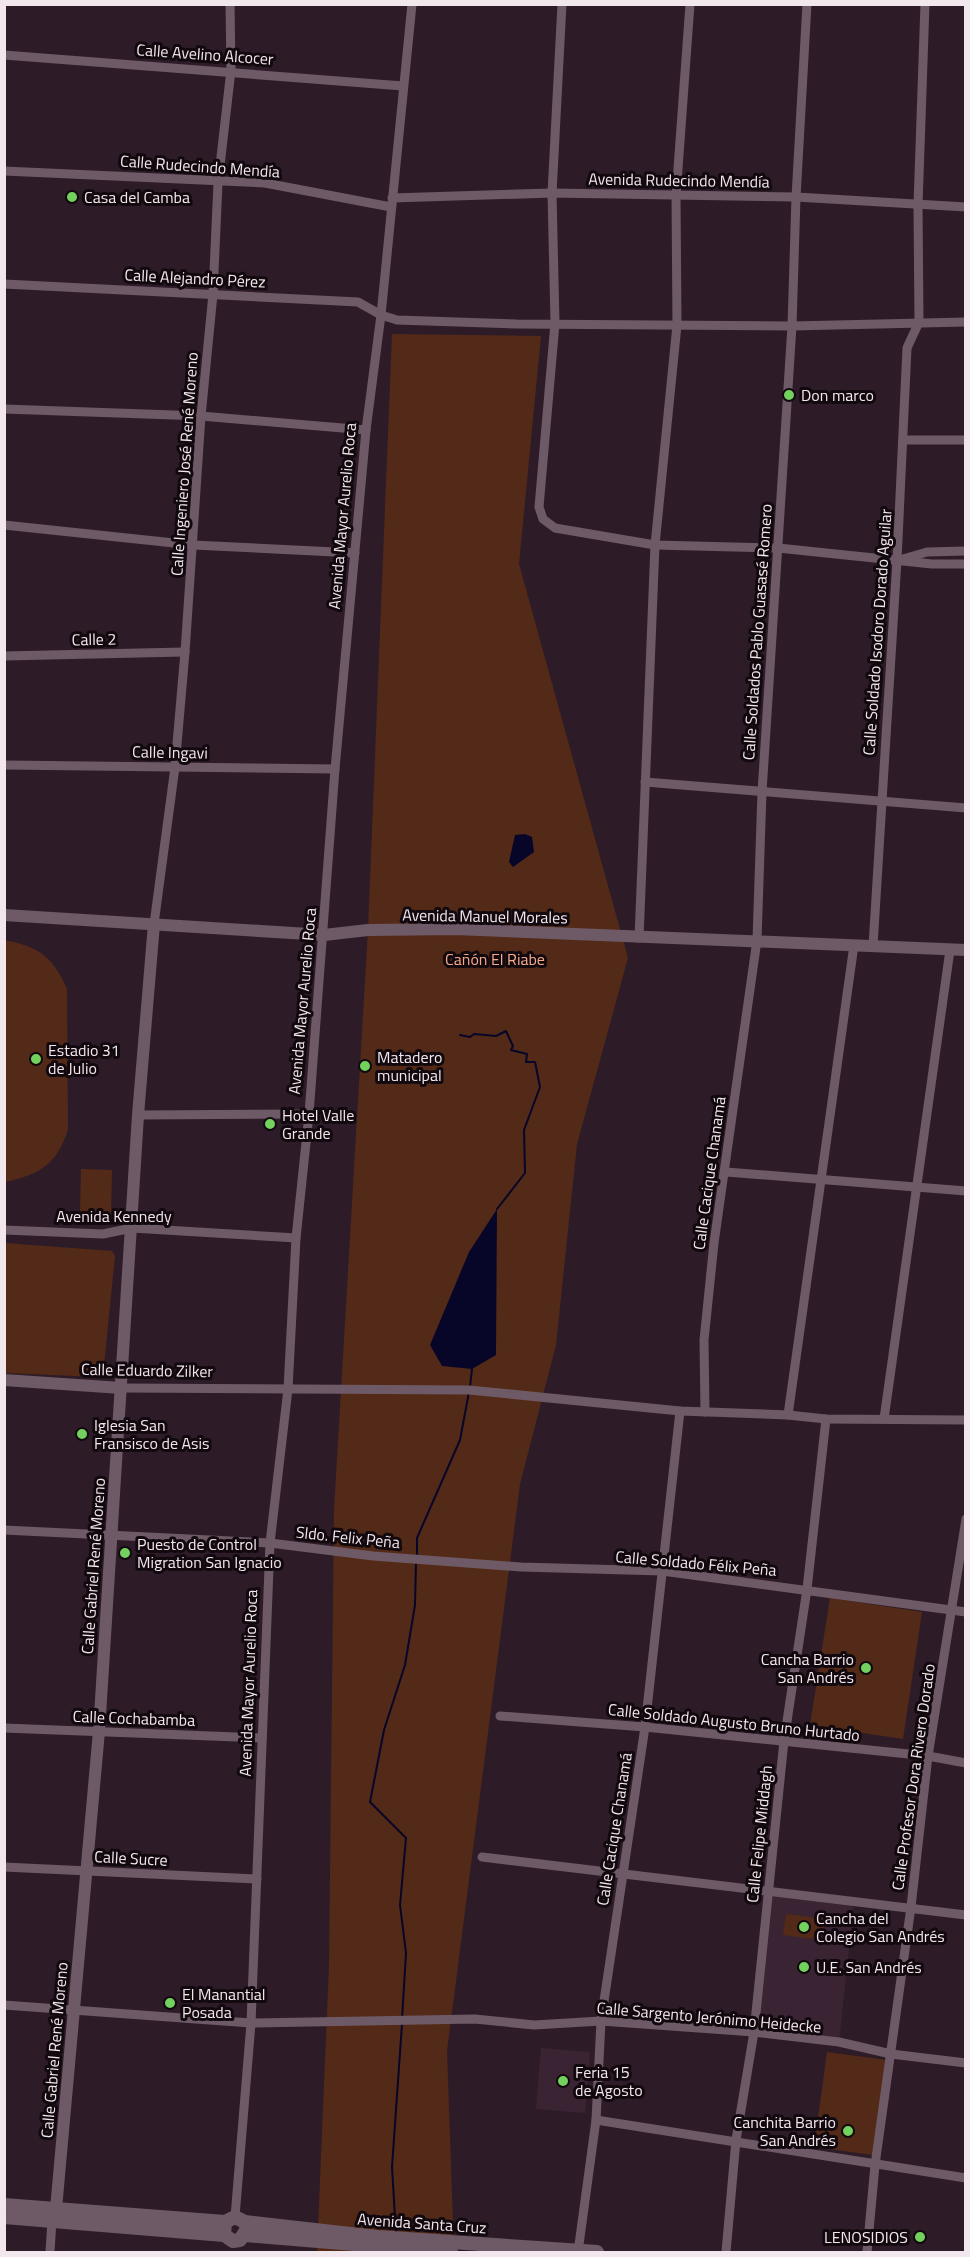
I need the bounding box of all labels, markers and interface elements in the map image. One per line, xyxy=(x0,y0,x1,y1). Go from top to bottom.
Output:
street label: Calle Avelino Alcocer xyxy=(136,37,275,71)
street label: Calle Rudecindo Mendía xyxy=(119,148,281,184)
street label: Avenida Rudecindo Mendía xyxy=(588,166,770,194)
place label: Casa del Camba xyxy=(84,185,190,209)
marker: Casa del Camba xyxy=(65,190,79,204)
street label: Calle Alejandro Pérez xyxy=(124,262,266,294)
street label: Calle Ingeniero José René Moreno xyxy=(164,351,204,577)
place label: Don marco xyxy=(801,383,874,407)
marker: Don marco xyxy=(782,388,796,402)
street label: Avenida Mayor Aurelio Roca xyxy=(322,422,362,610)
street label: Calle Soldados Pablo Guasasé Romero xyxy=(736,503,778,761)
street label: Calle Soldado Isodoro Dorado Aguilar xyxy=(856,507,898,756)
street label: Calle 2 xyxy=(71,627,117,651)
street label: Calle Ingavi xyxy=(132,739,208,765)
street label: Avenida Manuel Morales xyxy=(402,903,568,929)
street label: Avenida Mayor Aurelio Roca xyxy=(282,907,322,1095)
park label: Cañón El Riabe xyxy=(445,947,545,971)
place label: Estadio 31 de Julio xyxy=(48,1038,120,1080)
place label: Matadero municipal xyxy=(377,1045,442,1087)
marker: Estadio 31 de Julio xyxy=(29,1052,43,1066)
marker: Matadero municipal xyxy=(358,1059,372,1073)
street label: Calle Cacique Chanamá xyxy=(686,1095,732,1251)
place label: Hotel Valle Grande xyxy=(282,1103,354,1145)
marker: Hotel Valle Grande xyxy=(263,1117,277,1131)
street label: Avenida Kennedy xyxy=(56,1204,172,1228)
street label: Calle Eduardo Zilker xyxy=(81,1357,214,1383)
place label: Iglesia San Fransisco de Asis xyxy=(94,1413,209,1455)
marker: Iglesia San Fransisco de Asis xyxy=(75,1427,89,1441)
street label: Calle Gabriel René Moreno xyxy=(75,1477,111,1655)
street label: Sldo. Felix Peña xyxy=(295,1520,401,1554)
place label: Puesto de Control Migration San Ignacio xyxy=(137,1532,282,1574)
street label: Calle Soldado Félix Peña xyxy=(614,1544,778,1582)
marker: Puesto de Control Migration San Ignacio xyxy=(118,1546,132,1560)
street label: Avenida Mayor Aurelio Roca xyxy=(233,1589,263,1777)
place label: Cancha Barrio San Andrés xyxy=(761,1647,854,1689)
marker: Cancha Barrio San Andrés xyxy=(859,1661,873,1675)
street label: Calle Profesor Dora Rivero Dorado xyxy=(885,1662,941,1892)
street label: Calle Soldado Augusto Bruno Hurtado xyxy=(607,1697,861,1747)
street label: Calle Cochabamba xyxy=(72,1704,196,1732)
street label: Calle Cacique Chanamá xyxy=(590,1751,638,1907)
street label: Calle Felipe Middagh xyxy=(740,1764,778,1904)
street label: Calle Sucre xyxy=(94,1844,168,1872)
place label: Cancha del Colegio San Andrés xyxy=(816,1906,945,1948)
marker: Cancha del Colegio San Andrés xyxy=(797,1920,811,1934)
place label: U.E. San Andrés xyxy=(816,1955,922,1979)
marker: U.E. San Andrés xyxy=(797,1960,811,1974)
street label: Calle Gabriel René Moreno xyxy=(34,1961,74,2139)
place label: El Manantial Posada xyxy=(182,1982,266,2024)
street label: Calle Sargento Jerónimo Heidecke xyxy=(596,1995,822,2039)
marker: El Manantial Posada xyxy=(163,1996,177,2010)
place label: Feria 15 de Agosto xyxy=(575,2060,643,2102)
marker: Feria 15 de Agosto xyxy=(556,2074,570,2088)
place label: Canchita Barrio San Andrés xyxy=(734,2110,836,2152)
marker: Canchita Barrio San Andrés xyxy=(841,2124,855,2138)
street label: Avenida Santa Cruz xyxy=(357,2207,487,2239)
place label: LENOSIDIOS xyxy=(824,2225,908,2249)
marker: LENOSIDIOS xyxy=(913,2230,927,2244)

